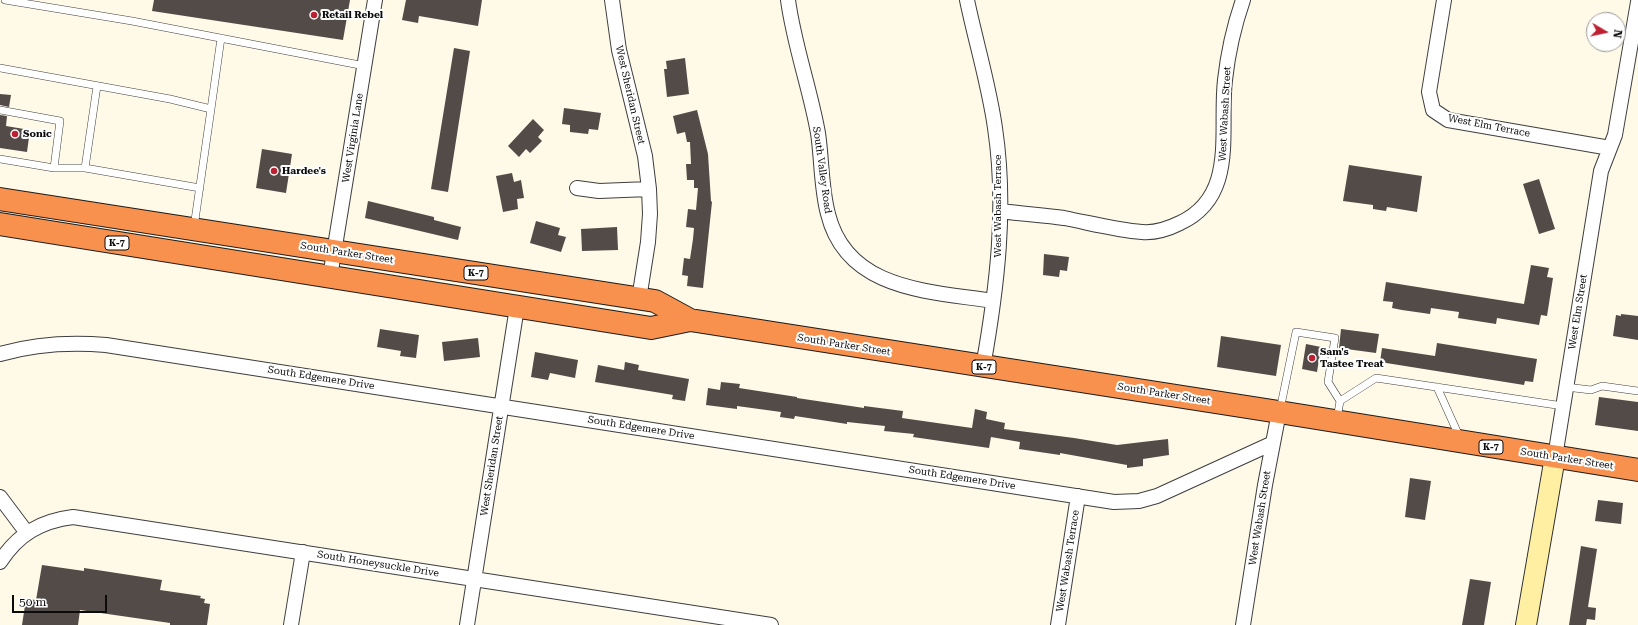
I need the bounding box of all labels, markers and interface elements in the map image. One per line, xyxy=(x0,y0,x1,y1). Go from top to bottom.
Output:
place label: Retail Rebel xyxy=(322,9,383,21)
marker: Retail Rebel xyxy=(309,10,319,20)
north arrow xyxy=(1586,12,1626,52)
text: N xyxy=(1610,29,1624,39)
street label: West Sheridan Street xyxy=(613,44,647,146)
street label: West Wabash Street xyxy=(1217,66,1233,162)
street label: West Virginia Lane xyxy=(340,92,366,184)
street label: West Elm Terrace xyxy=(1447,112,1531,140)
street label: South Valley Road xyxy=(810,126,834,214)
place label: Sonic xyxy=(23,128,52,140)
marker: Sonic xyxy=(10,129,20,139)
street label: West Wabash Terrace xyxy=(992,155,1004,257)
place label: Hardee's xyxy=(282,165,326,177)
marker: Hardee's xyxy=(269,166,279,176)
road number: K-7 xyxy=(105,236,129,250)
street label: South Parker Street xyxy=(300,240,394,266)
road number: K-7 xyxy=(464,266,488,280)
street label: West Elm Street xyxy=(1566,273,1590,351)
street label: South Parker Street xyxy=(797,332,891,358)
place label: Sam's Tastee Treat xyxy=(1320,346,1384,370)
marker: Sam's Tastee Treat xyxy=(1307,353,1317,363)
road number: K-7 xyxy=(972,360,996,374)
street label: South Edgemere Drive xyxy=(267,364,375,392)
street label: South Parker Street xyxy=(1117,381,1211,407)
street label: South Edgemere Drive xyxy=(587,414,695,442)
street label: West Sheridan Street xyxy=(478,415,506,517)
road number: K-7 xyxy=(1479,440,1503,454)
street label: South Parker Street xyxy=(1520,446,1614,472)
street label: South Edgemere Drive xyxy=(908,464,1016,492)
street label: West Wabash Street xyxy=(1247,470,1273,566)
street label: West Wabash Terrace xyxy=(1054,509,1082,613)
street label: South Honeysuckle Drive xyxy=(316,548,440,580)
scale bar xyxy=(14,587,109,613)
text: 50 m xyxy=(19,595,46,609)

